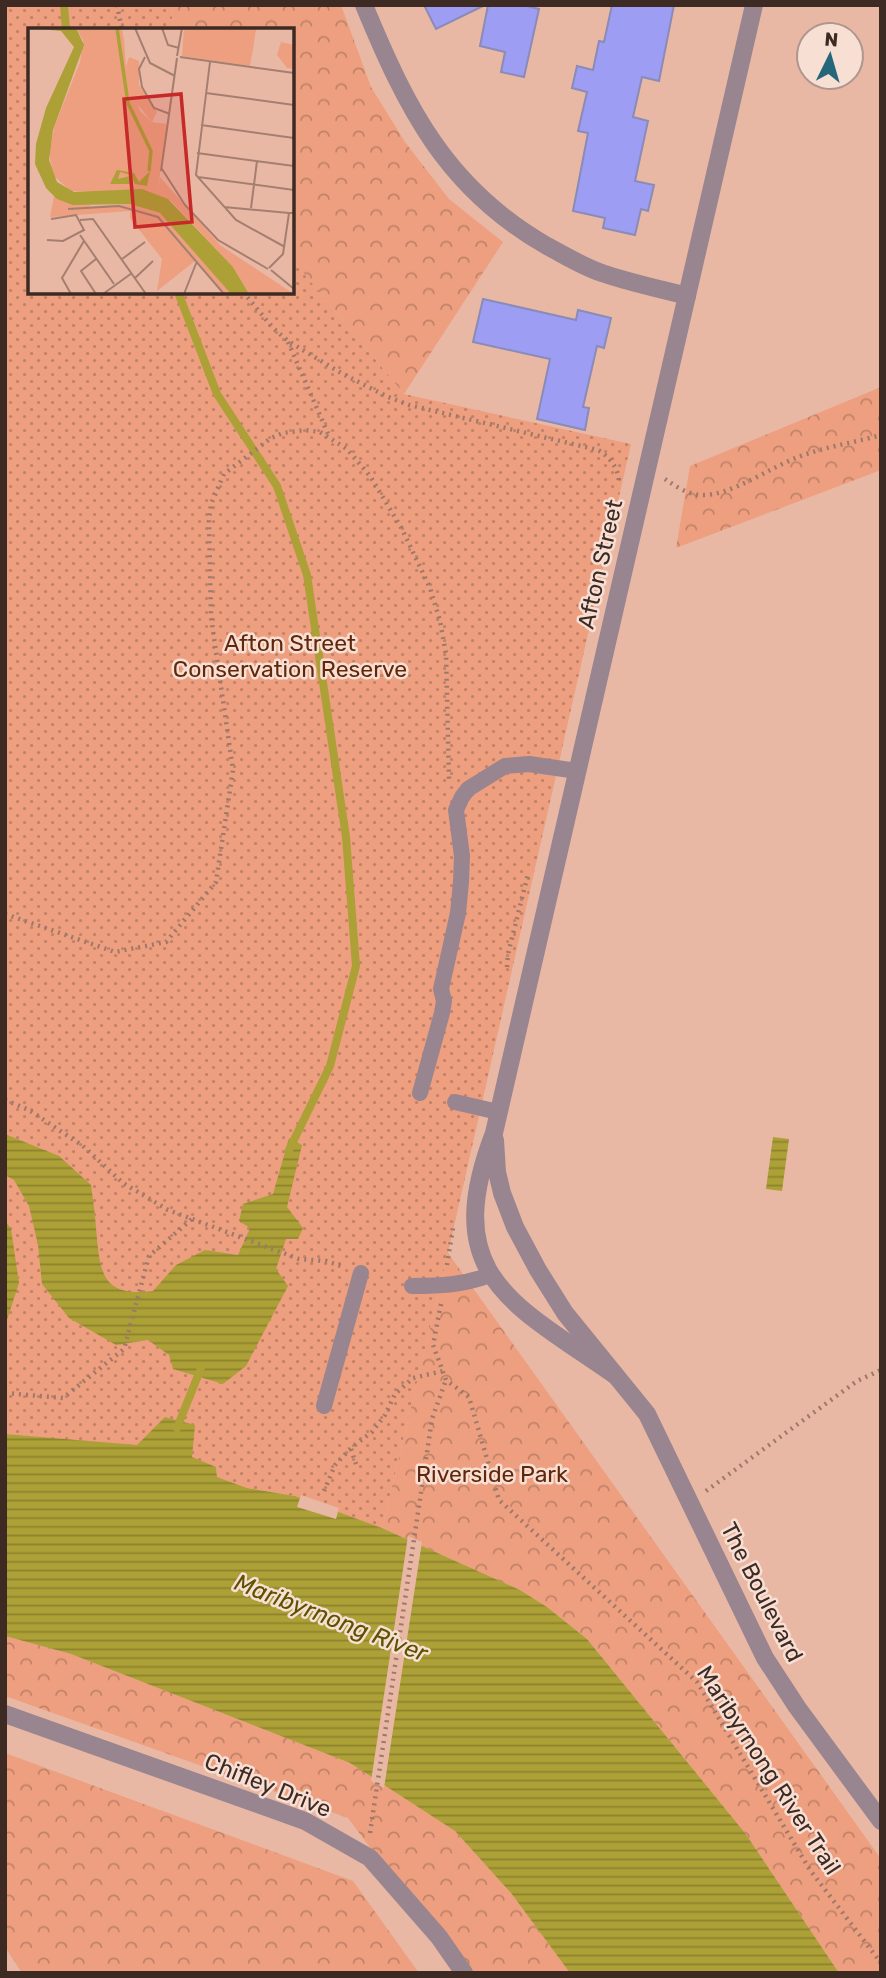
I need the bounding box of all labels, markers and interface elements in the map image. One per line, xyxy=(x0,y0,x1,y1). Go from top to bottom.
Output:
north arrow xyxy=(795,21,865,91)
inset map xyxy=(28,28,294,294)
text: N xyxy=(824,28,839,52)
street label: Afton Street xyxy=(572,497,628,631)
park label: Afton Street Conservation Reserve xyxy=(173,629,407,683)
park label: Riverside Park xyxy=(416,1460,568,1488)
street label: The Boulevard xyxy=(715,1517,809,1667)
water label: Maribyrnong River xyxy=(231,1568,432,1668)
street label: Maribyrnong River Trail xyxy=(691,1660,847,1880)
street label: Chifley Drive xyxy=(201,1747,335,1823)

